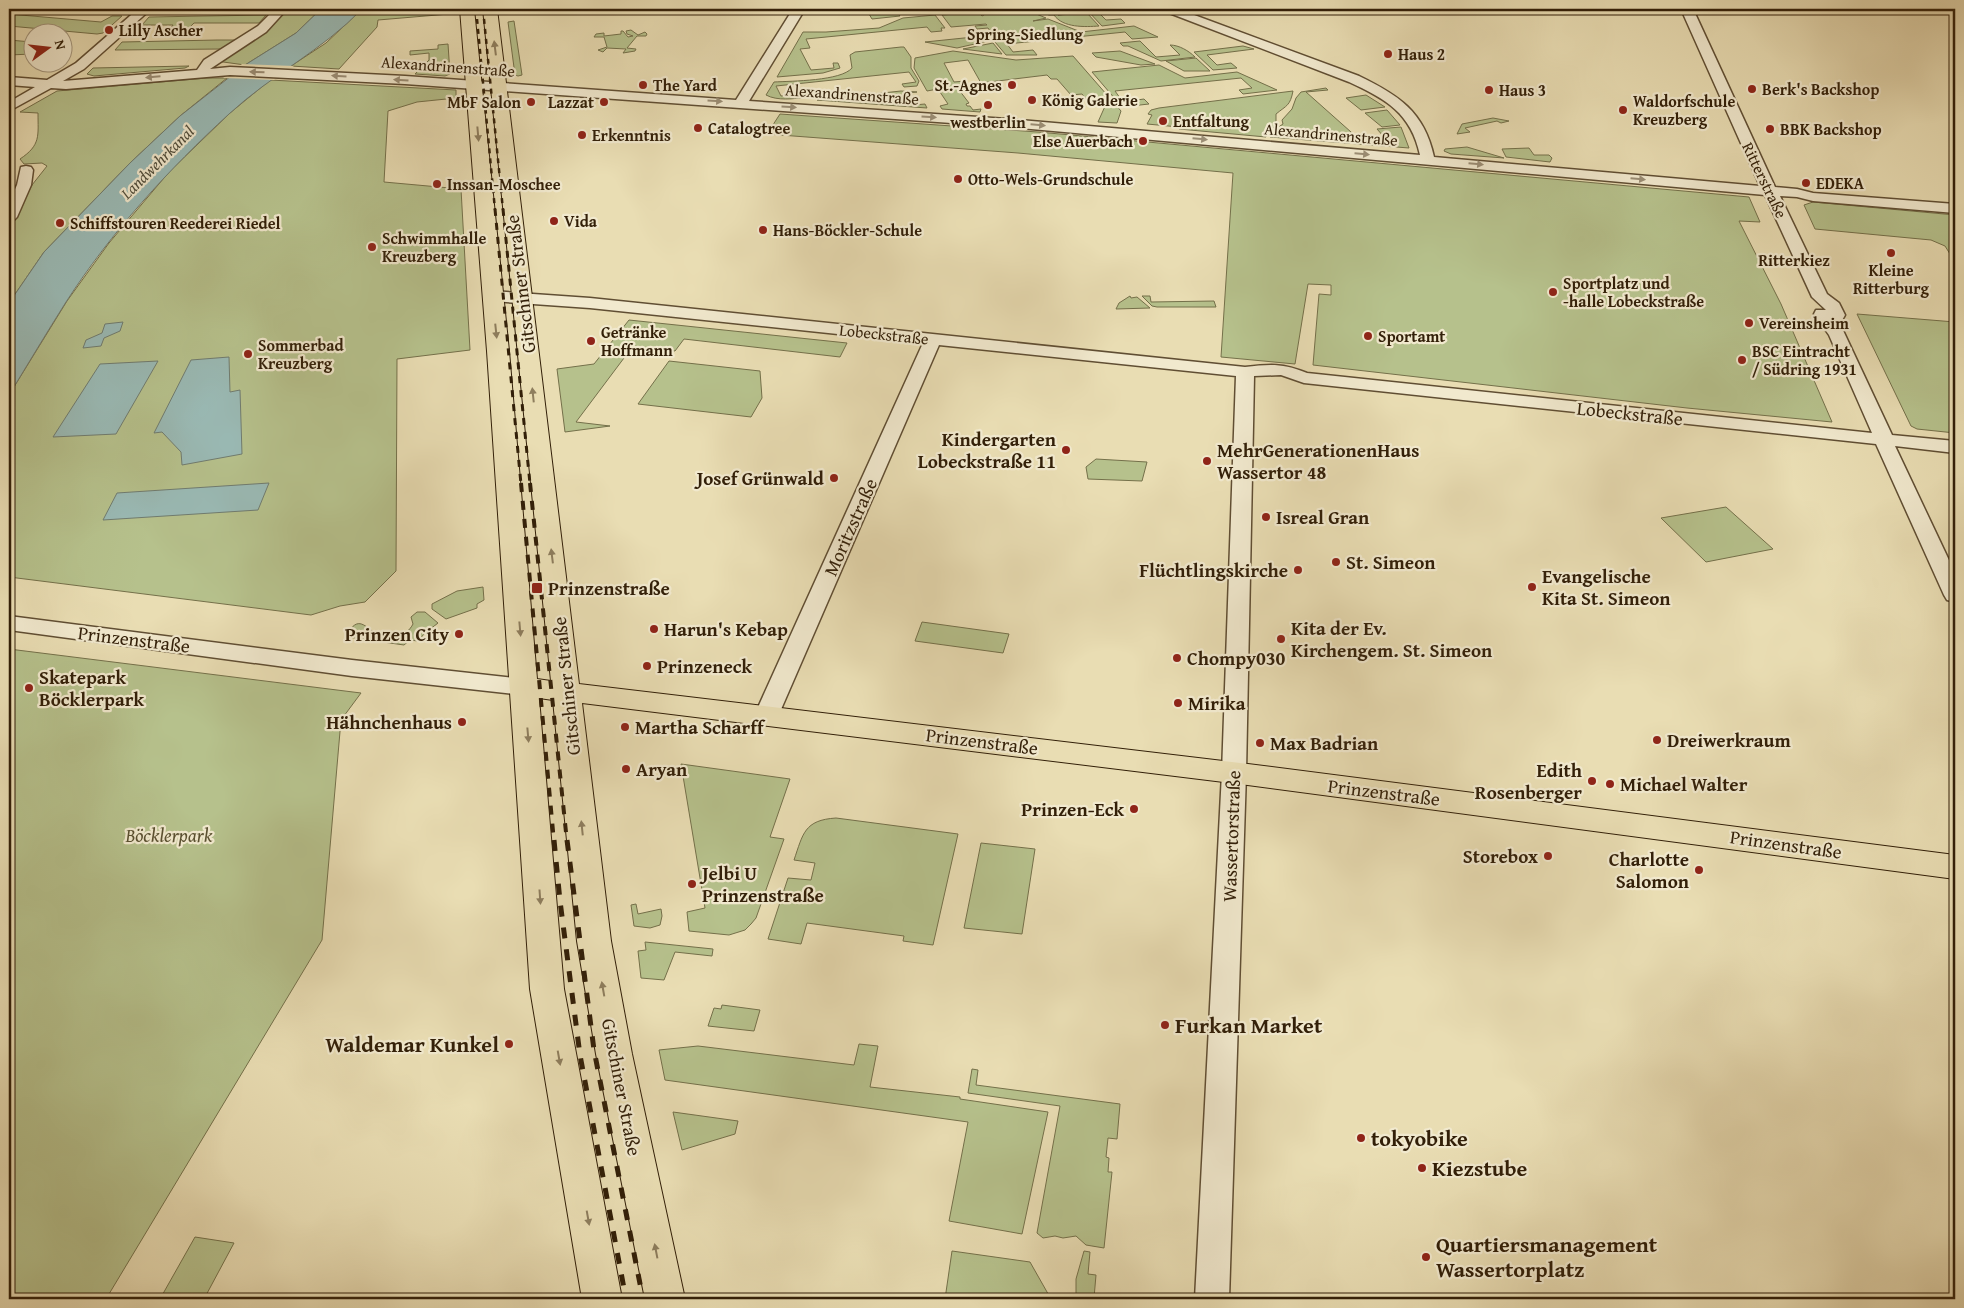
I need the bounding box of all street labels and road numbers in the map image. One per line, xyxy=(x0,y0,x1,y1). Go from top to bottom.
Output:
street label: Alexandrinenstraße xyxy=(380,49,516,83)
street label: Alexandrinenstraße xyxy=(784,77,920,111)
street label: Alexandrinenstraße xyxy=(1263,116,1399,152)
street label: Ritterstraße xyxy=(1736,138,1794,222)
street label: Gitschiner Straße xyxy=(498,213,542,355)
street label: Lobeckstraße xyxy=(838,317,930,351)
street label: Lobeckstraße xyxy=(1576,394,1684,432)
street label: Moritzstraße xyxy=(816,474,884,580)
street label: Gitschiner Straße xyxy=(545,615,587,757)
street label: Prinzenstraße xyxy=(76,618,192,660)
street label: Prinzenstraße xyxy=(924,720,1040,762)
street label: Wassertorstraße xyxy=(1215,770,1247,902)
street label: Prinzenstraße xyxy=(1326,771,1442,813)
street label: Prinzenstraße xyxy=(1728,822,1844,866)
street label: Gitschiner Straße xyxy=(595,1016,649,1158)

